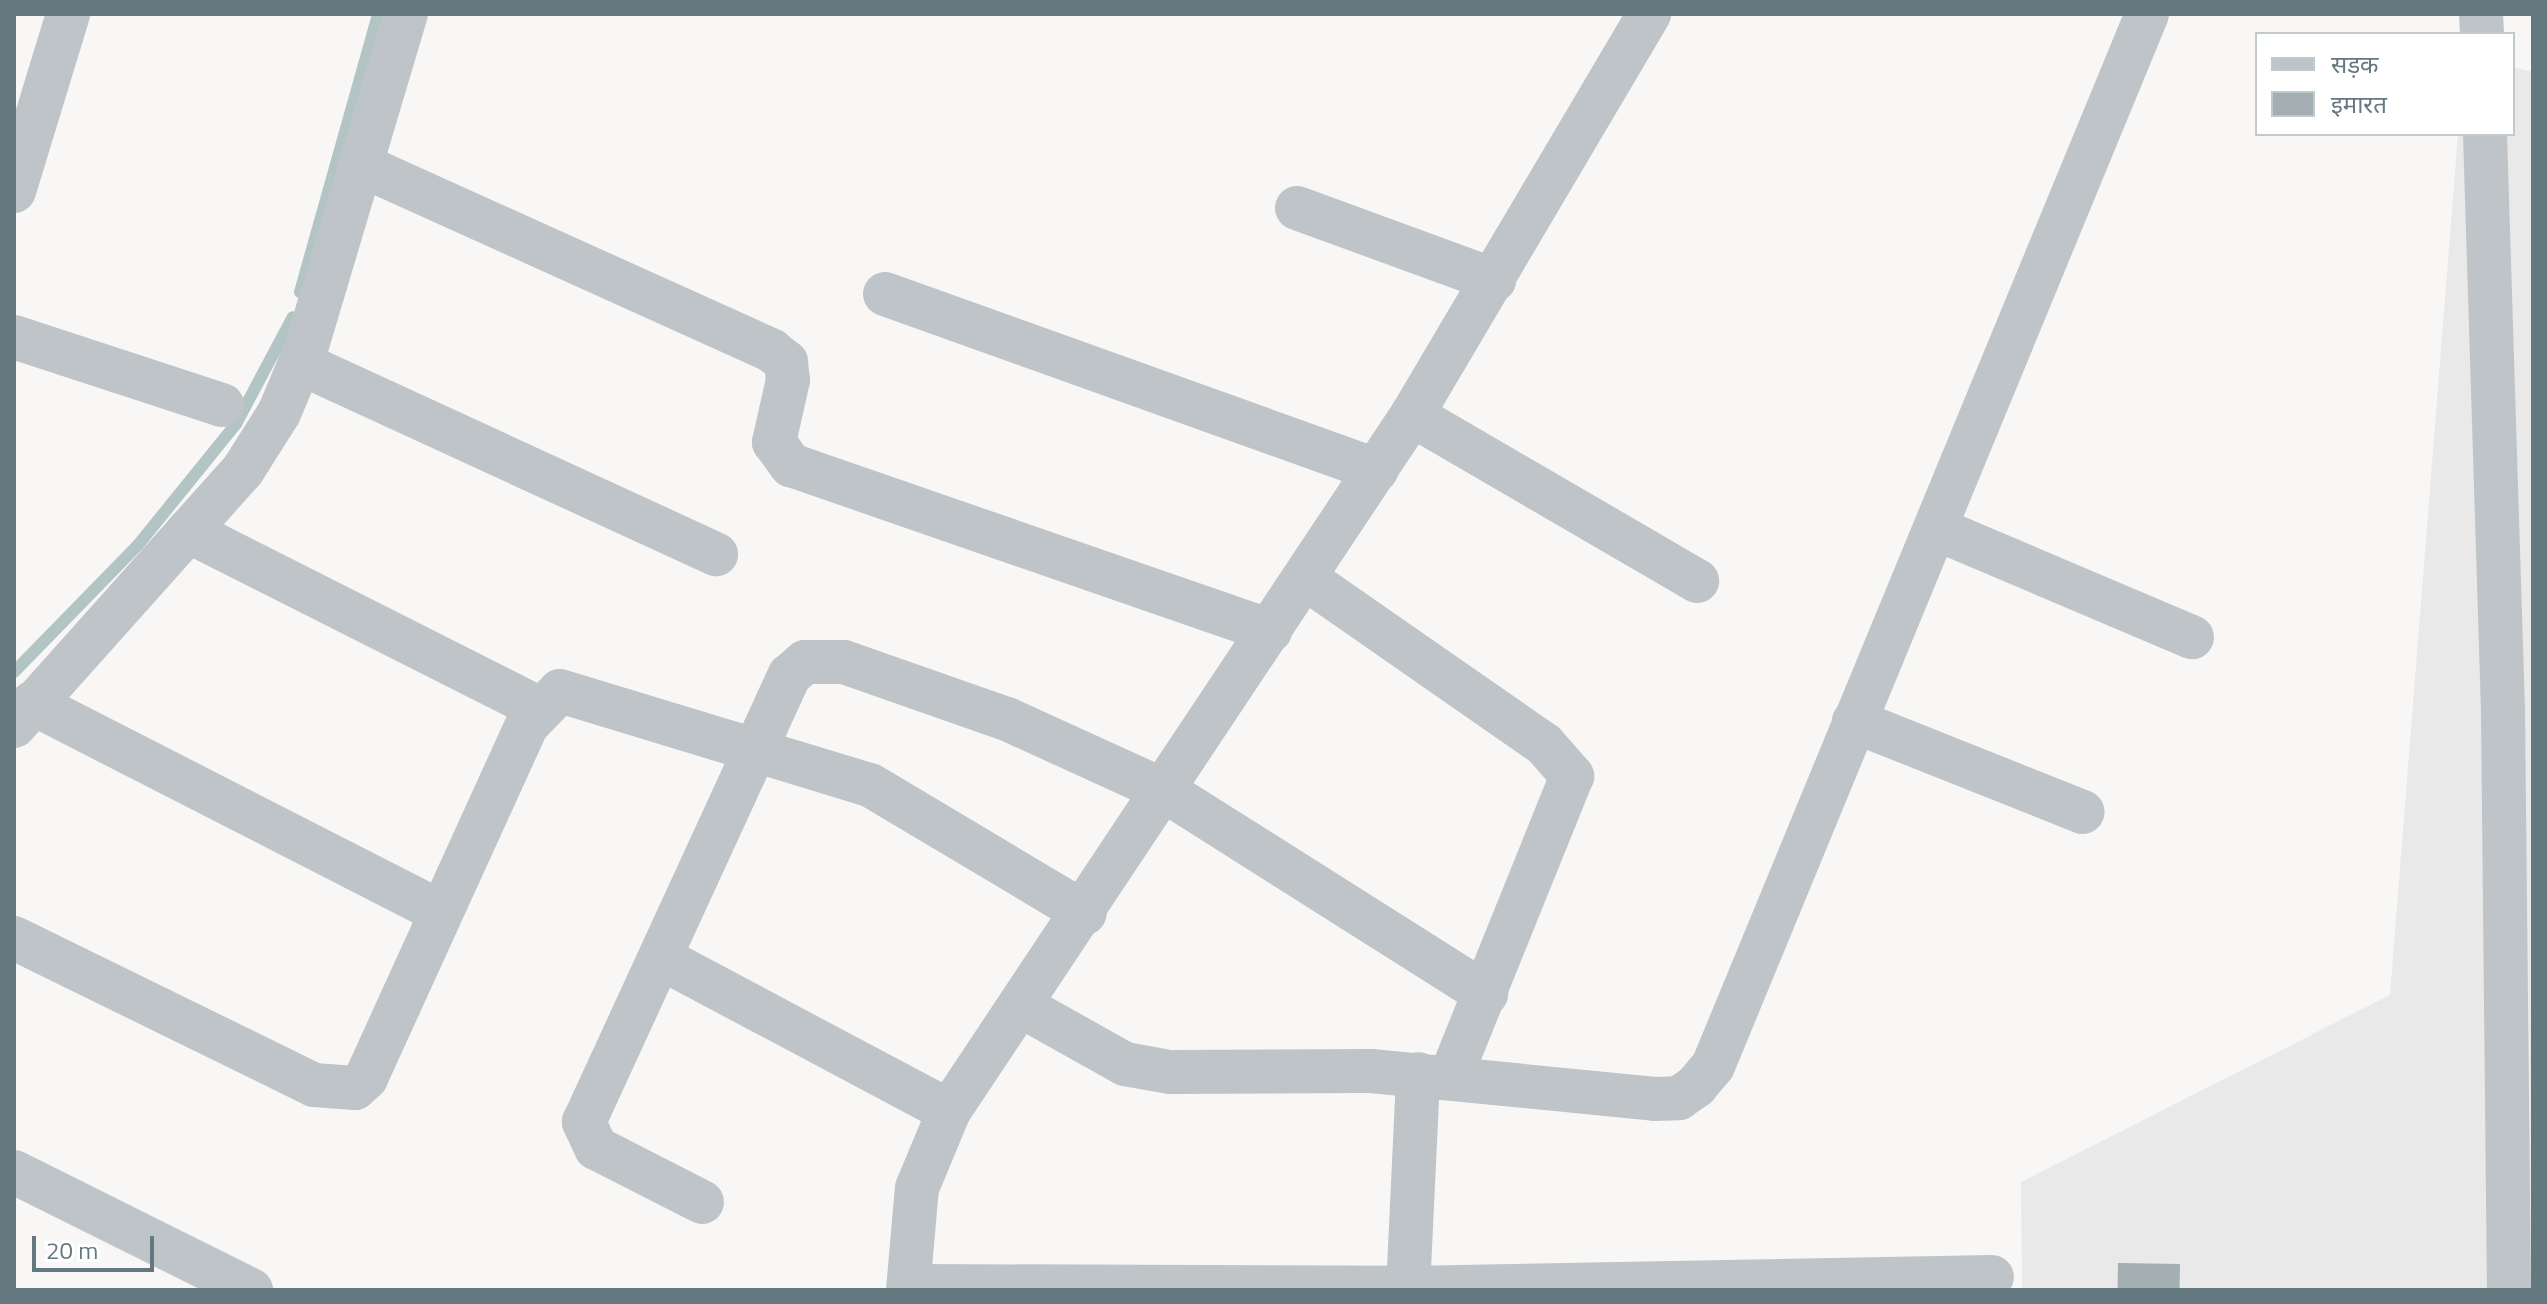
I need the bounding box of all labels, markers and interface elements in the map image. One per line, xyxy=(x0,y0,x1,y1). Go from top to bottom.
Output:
legend xyxy=(2255,32,2515,136)
text: सड़क xyxy=(2331,46,2379,82)
text: इमारत xyxy=(2331,86,2387,122)
scale bar xyxy=(36,1220,158,1270)
text: 20 m xyxy=(46,1232,98,1268)

